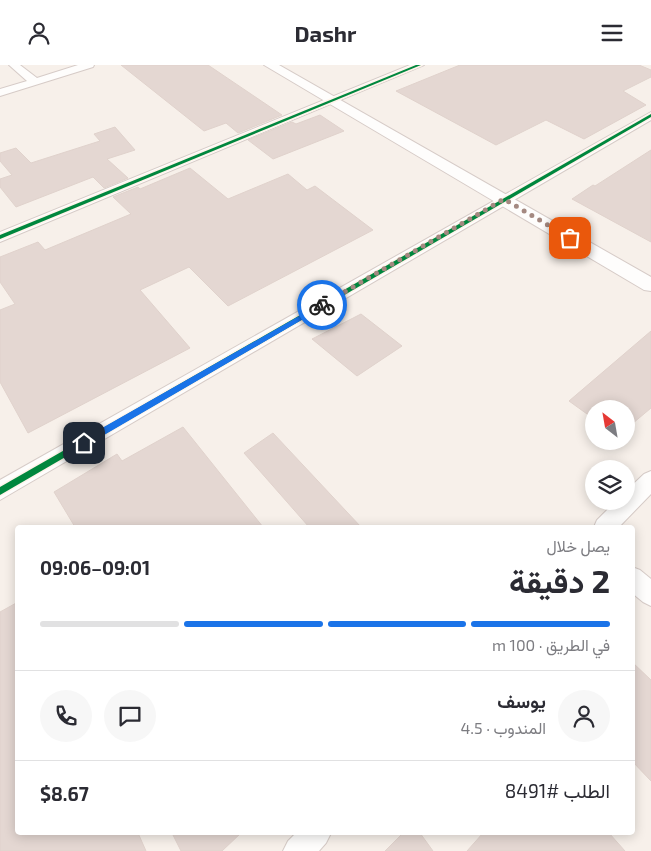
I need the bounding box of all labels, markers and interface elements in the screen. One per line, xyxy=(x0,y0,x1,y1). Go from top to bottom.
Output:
icon: person xyxy=(25,19,53,47)
icon: menu xyxy=(598,19,626,47)
text: Dashr xyxy=(295,20,356,46)
pin xyxy=(549,217,591,259)
icon: bag xyxy=(556,224,584,252)
courier xyxy=(297,280,347,330)
icon: bike xyxy=(308,291,336,319)
north arrow xyxy=(585,400,635,450)
map controls xyxy=(585,400,635,510)
pin xyxy=(63,422,105,464)
icon: home xyxy=(70,429,98,457)
button: layers xyxy=(585,460,635,510)
text: يصل خلال xyxy=(546,536,610,555)
text: 09:01–09:06 xyxy=(40,556,150,579)
text: 2 دقيقة xyxy=(509,561,610,599)
text: في الطريق · 100 m xyxy=(492,635,610,654)
text: يوسف xyxy=(497,689,546,712)
button: phone xyxy=(40,690,92,742)
button: chat xyxy=(104,690,156,742)
button: person xyxy=(558,690,610,742)
text: المندوب · 4.5 xyxy=(461,718,546,737)
text: الطلب #8491 xyxy=(505,779,610,802)
text: $8.67 xyxy=(40,782,89,805)

